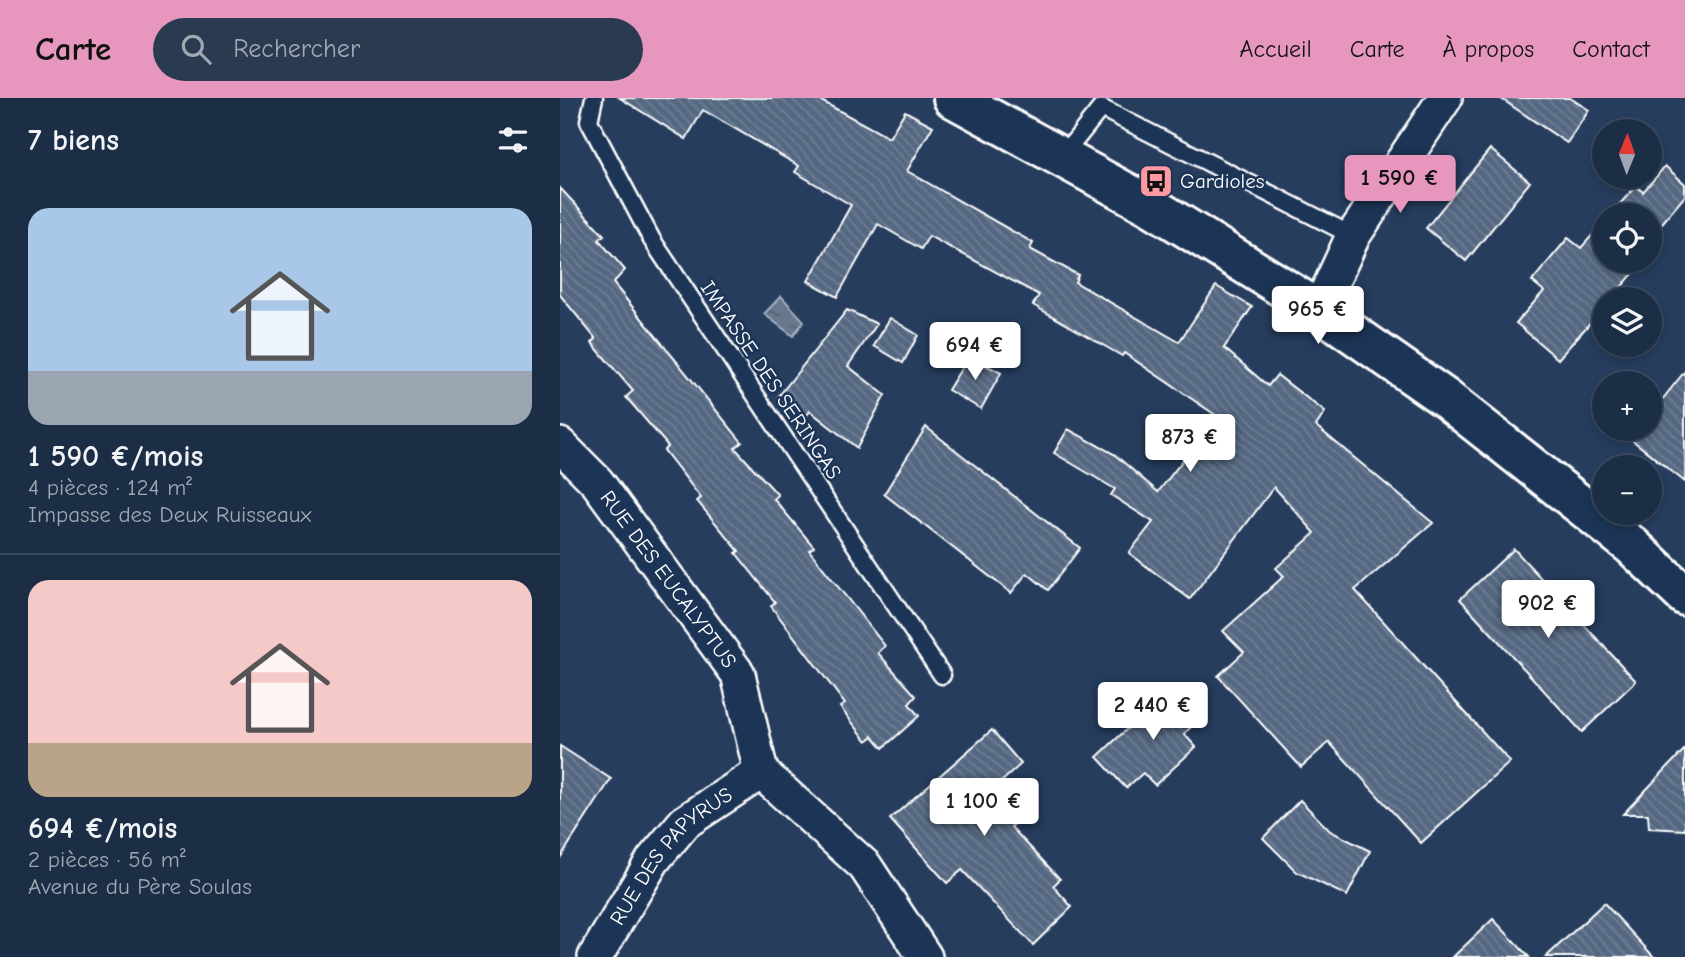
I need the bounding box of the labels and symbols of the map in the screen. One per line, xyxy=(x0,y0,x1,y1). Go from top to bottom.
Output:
north arrow xyxy=(1592,119,1662,189)
pin: 1 590 € xyxy=(1335,156,1465,215)
bus stop icon: Gardioles xyxy=(1137,162,1175,200)
place label: Gardioles xyxy=(1180,169,1264,193)
street label: IMPASSE DES SERINGAS xyxy=(696,276,846,484)
pin: 965 € xyxy=(1269,286,1367,346)
pin: 694 € xyxy=(926,322,1024,382)
pin: 873 € xyxy=(1141,414,1239,474)
street label: RUE DES EUCALYPTUS xyxy=(596,486,741,672)
pin: 902 € xyxy=(1499,580,1597,640)
pin: 2 440 € xyxy=(1088,682,1218,742)
pin: 1 100 € xyxy=(919,778,1049,838)
street label: RUE DES PAPYRUS xyxy=(605,782,737,929)

